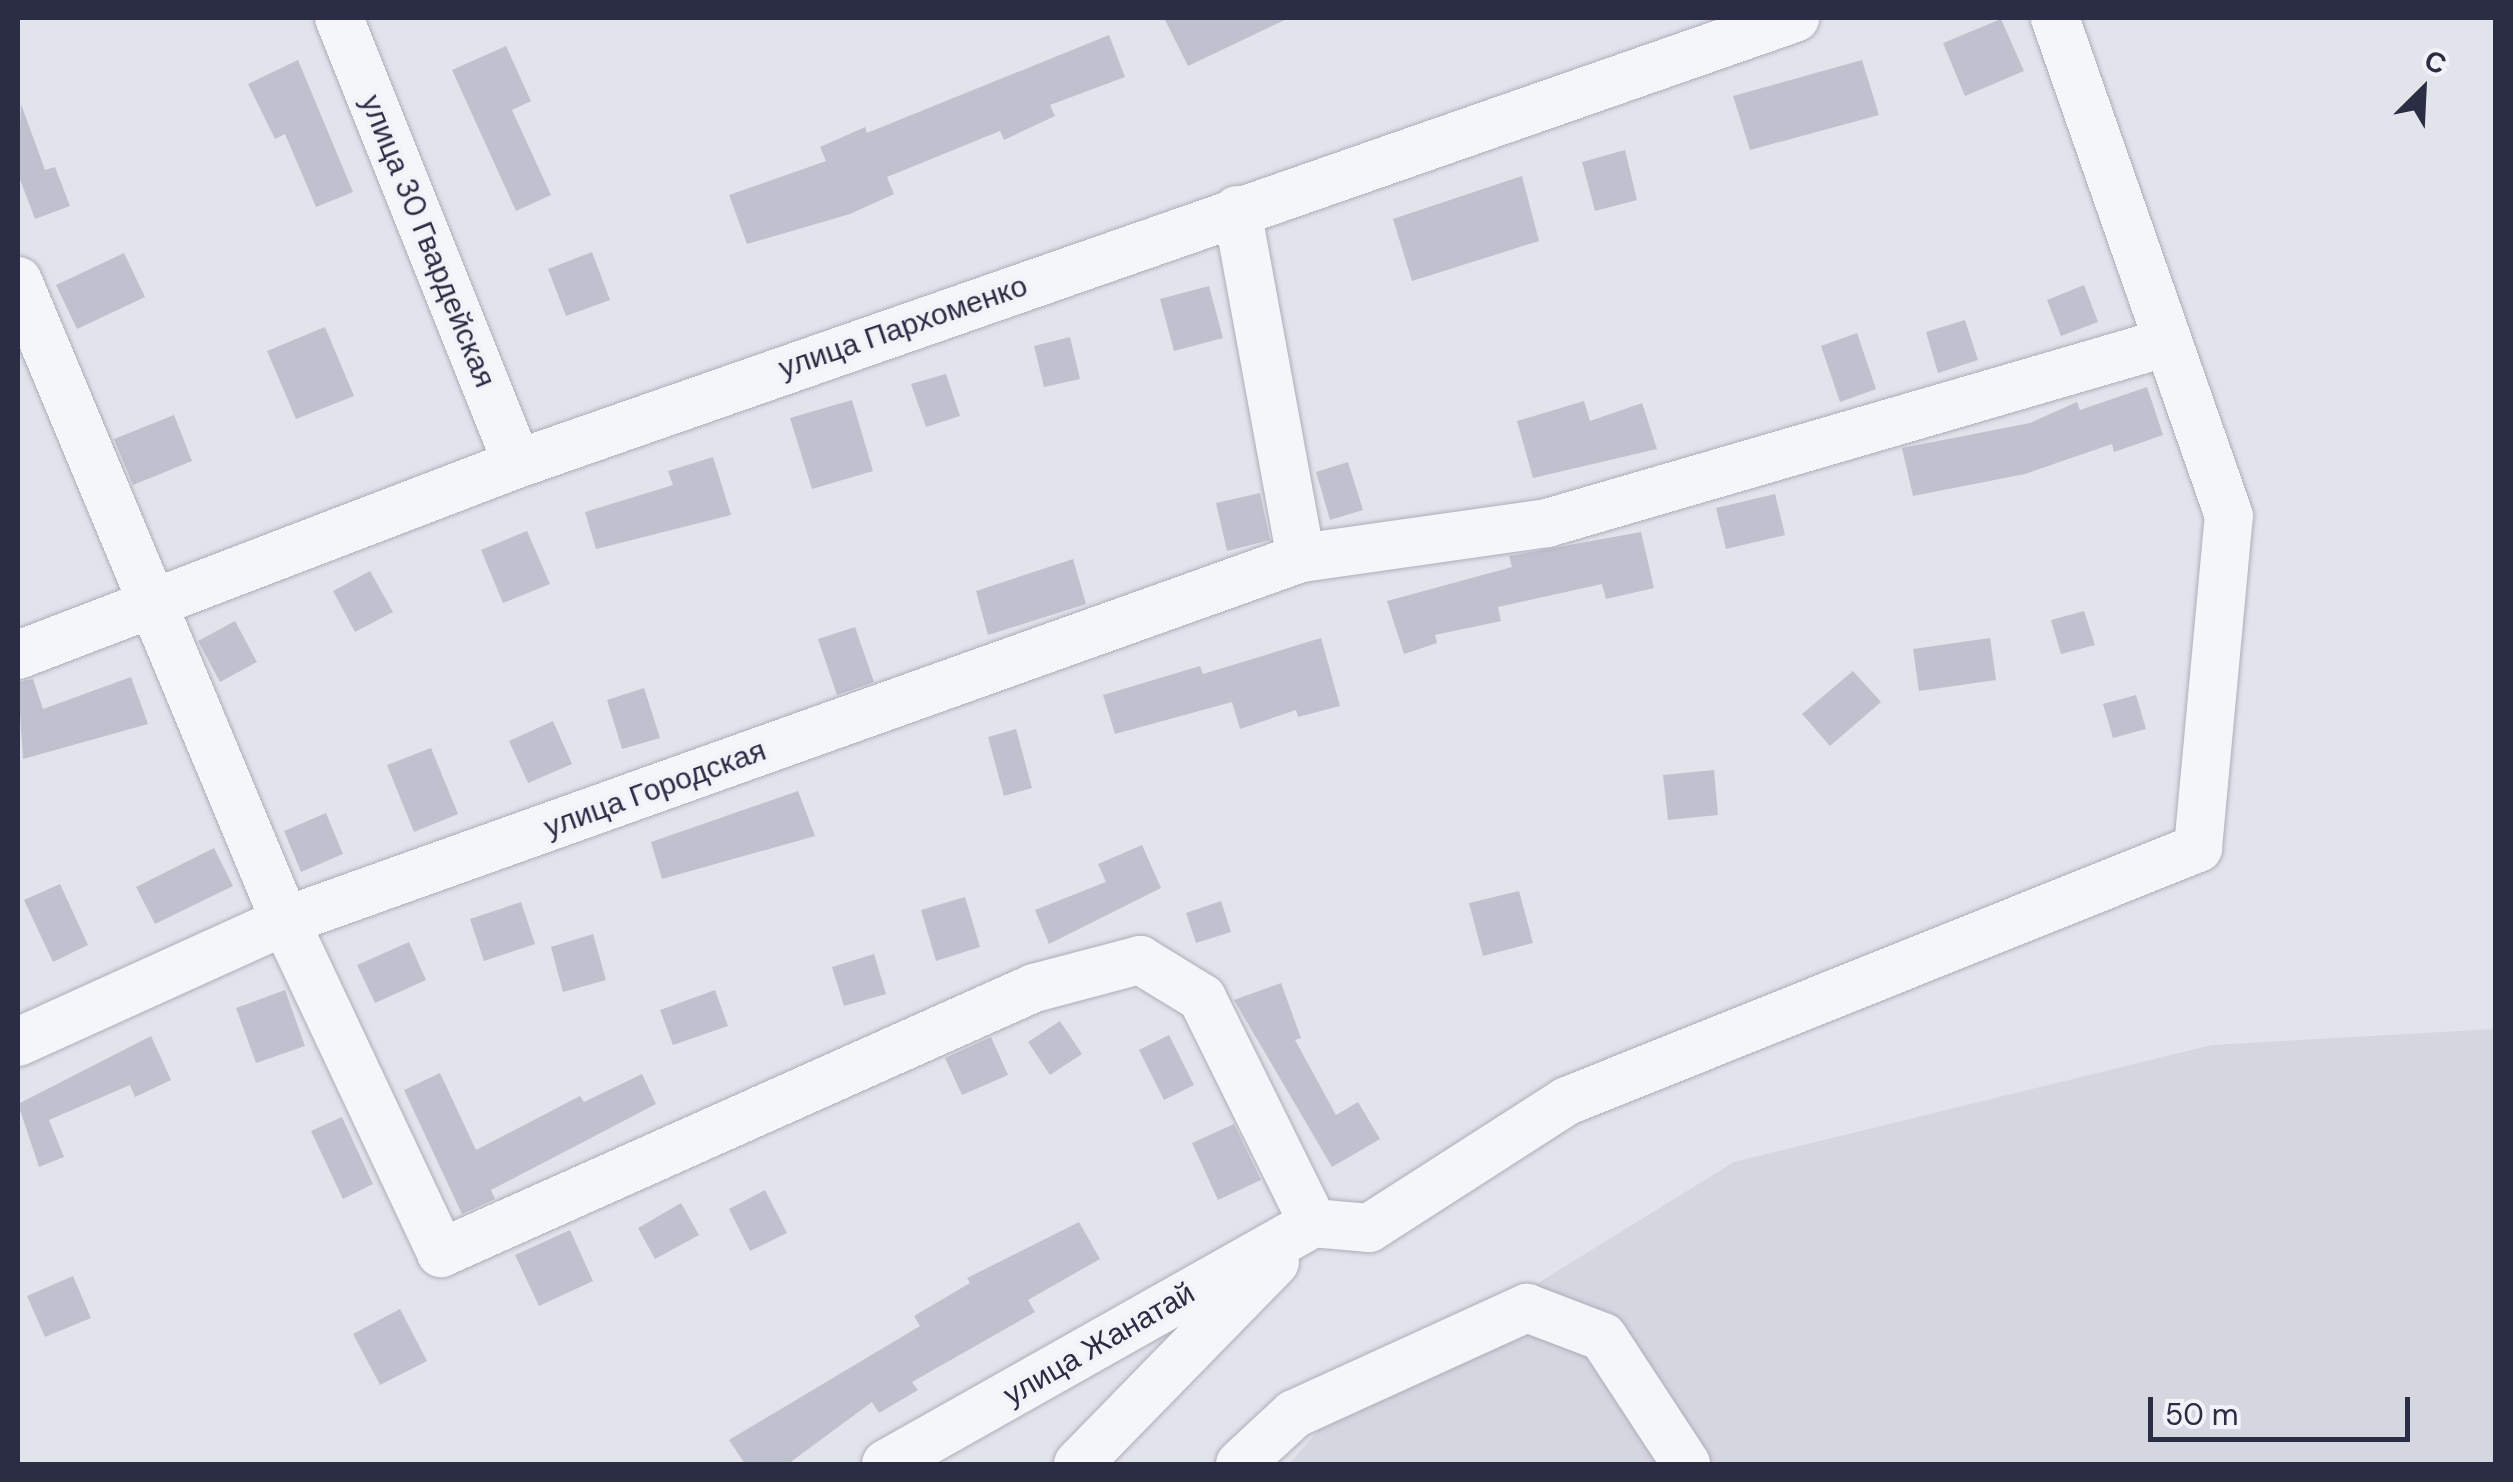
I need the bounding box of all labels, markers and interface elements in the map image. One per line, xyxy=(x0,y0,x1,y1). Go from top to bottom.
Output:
north arrow xyxy=(2373,40,2473,140)
text: С xyxy=(2419,41,2452,83)
street label: улица 30 Гвардейская xyxy=(353,90,503,392)
street label: улица Пархоменко xyxy=(774,268,1032,386)
street label: улица Городская xyxy=(539,732,771,846)
street label: улица Жанатай xyxy=(997,1275,1201,1413)
scale bar xyxy=(2153,1377,2416,1439)
text: 50 m xyxy=(2165,1395,2239,1434)

